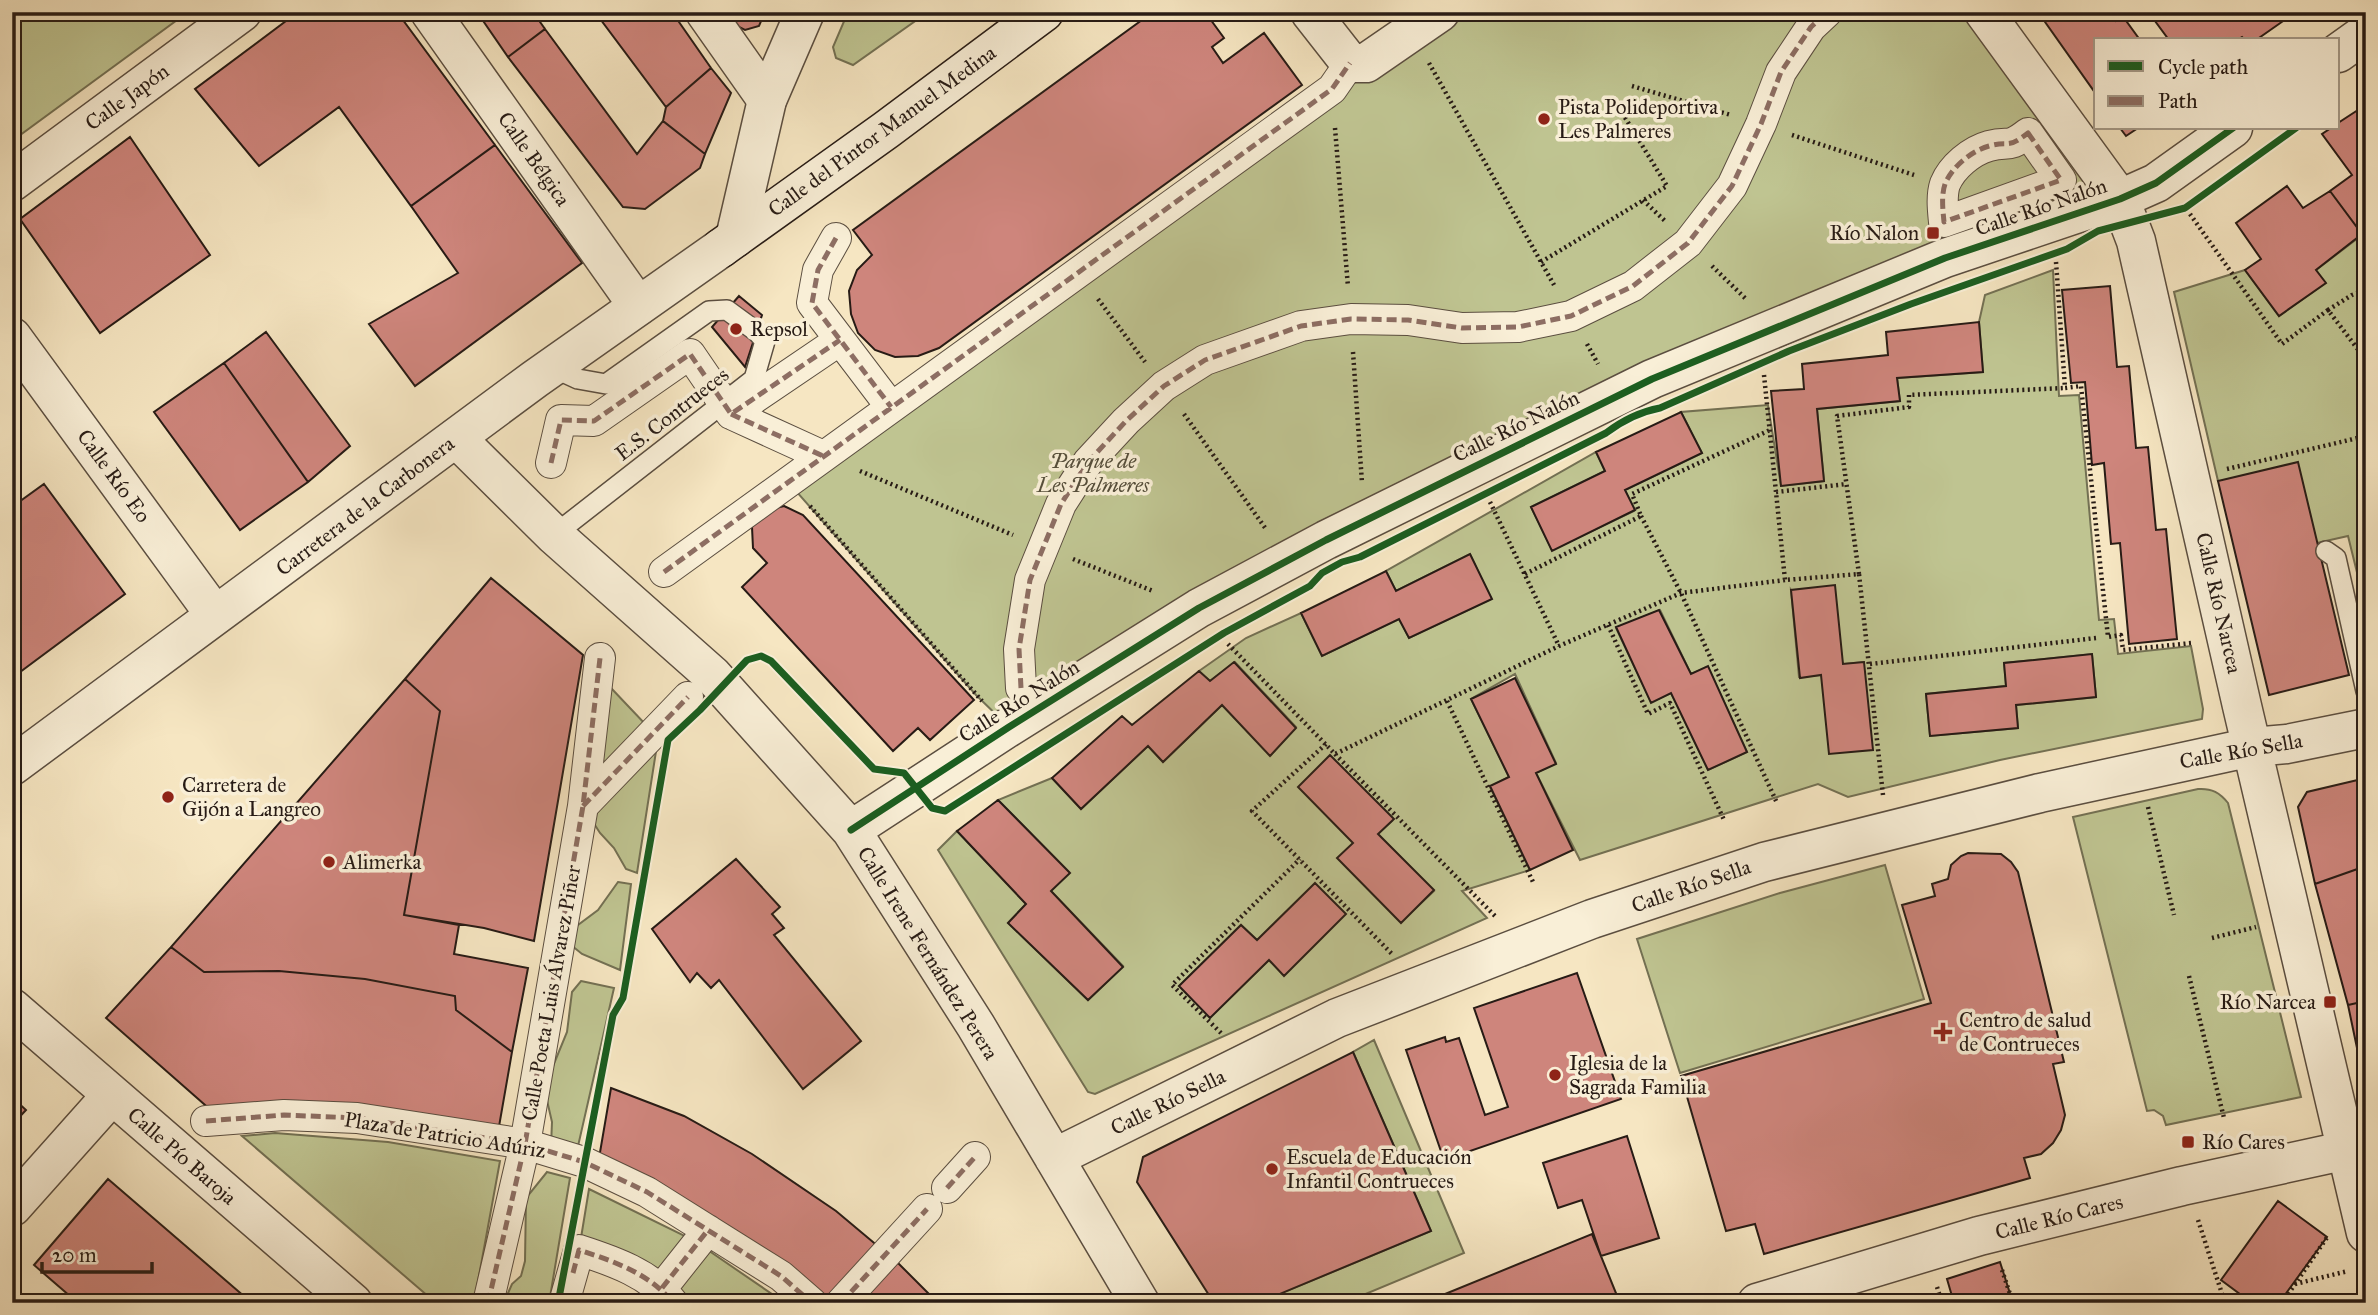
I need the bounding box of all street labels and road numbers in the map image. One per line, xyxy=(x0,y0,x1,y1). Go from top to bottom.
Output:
street label: Calle del Pintor Manuel Medina xyxy=(763,39,1001,222)
street label: Calle Japón xyxy=(80,58,174,136)
street label: Calle Bélgica xyxy=(492,107,576,211)
street label: Calle Río Nalón xyxy=(1972,172,2110,242)
street label: E.S. Contrueces xyxy=(610,362,734,466)
street label: Calle Río Nalón xyxy=(1449,384,1583,468)
street label: Calle Río Eo xyxy=(71,424,157,528)
street label: Carretera de la Carbonera xyxy=(271,430,459,582)
street label: Calle Río Narcea xyxy=(2190,530,2248,676)
street label: Calle Río Nalón xyxy=(954,654,1084,748)
street label: Calle Río Sella xyxy=(2177,727,2305,775)
street label: Calle Irene Fernández Perera xyxy=(852,842,1004,1064)
street label: Calle Río Sella xyxy=(1628,853,1754,919)
street label: Calle Poeta Luis Álvarez Piñer xyxy=(516,863,586,1123)
street label: Calle Río Sella xyxy=(1106,1063,1230,1141)
street label: Calle Pío Baroja xyxy=(122,1102,242,1210)
street label: Plaza de Patricio Adúriz xyxy=(342,1106,548,1164)
street label: Calle Río Cares xyxy=(1992,1189,2126,1245)

